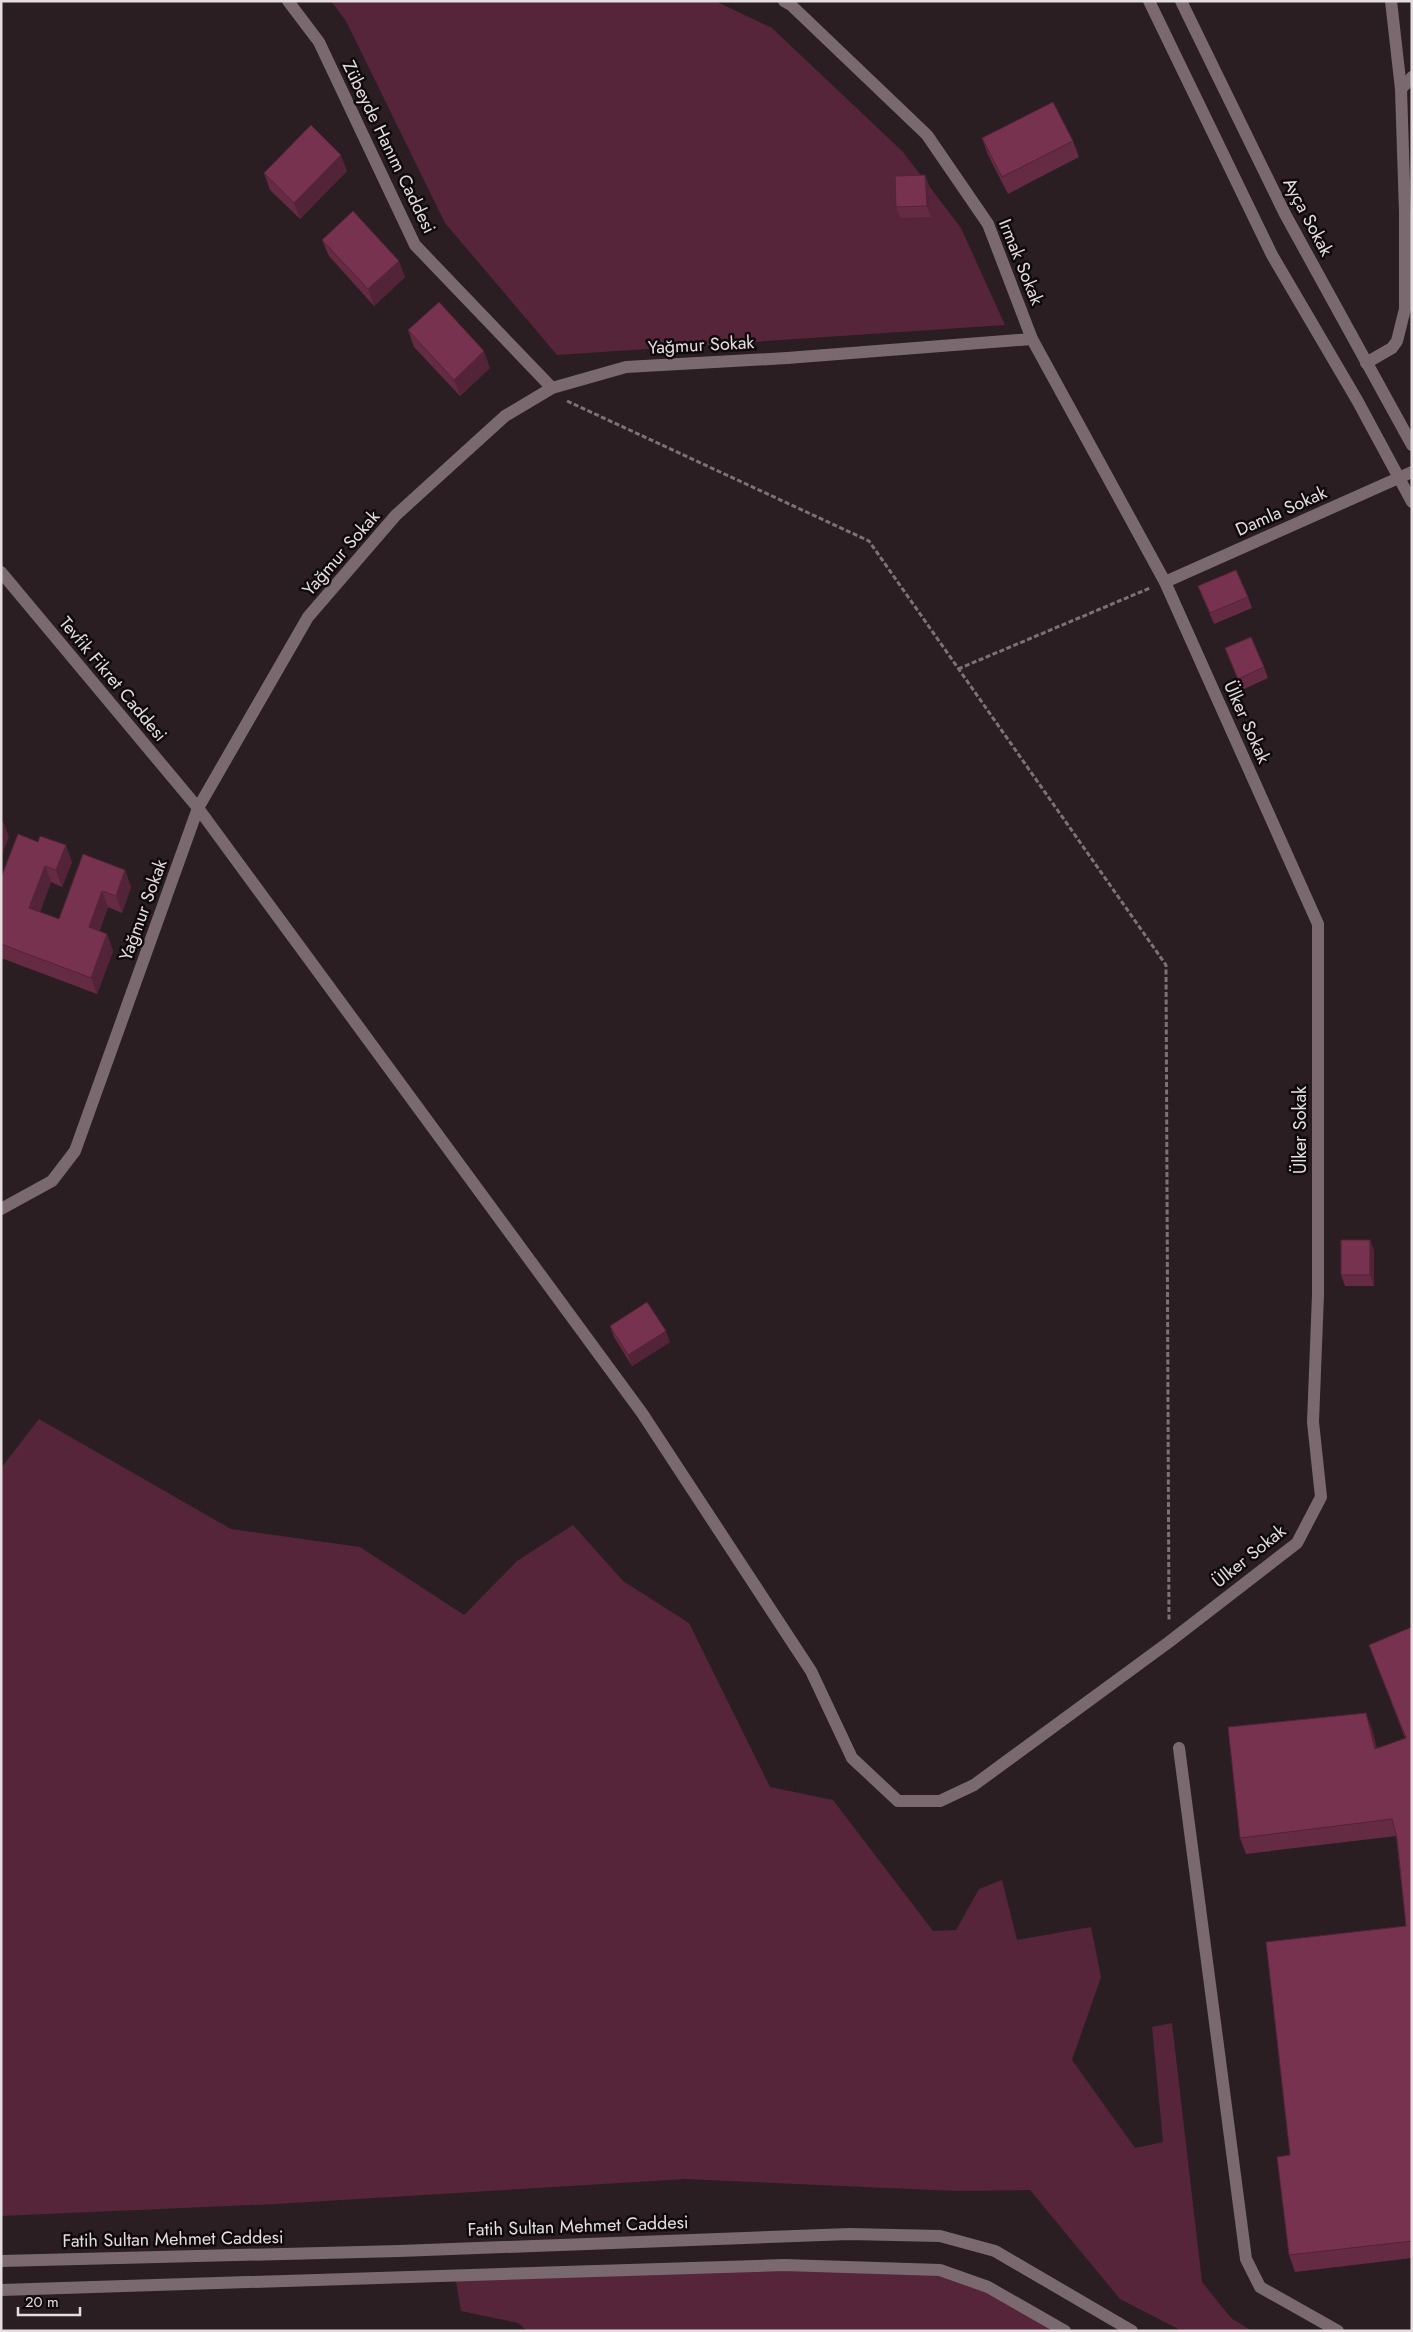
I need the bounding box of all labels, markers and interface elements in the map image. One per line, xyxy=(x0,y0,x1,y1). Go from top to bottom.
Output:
street label: Zübeyde Hanım Caddesi xyxy=(336,56,442,238)
street label: Ayça Sokak xyxy=(1276,173,1340,261)
street label: Irmak Sokak xyxy=(992,215,1050,309)
street label: Yağmur Sokak xyxy=(647,329,755,361)
street label: Damla Sokak xyxy=(1231,479,1331,543)
street label: Yağmur Sokak xyxy=(296,504,386,602)
street label: Tevfik Fikret Caddesi xyxy=(53,611,173,747)
street label: Ülker Sokak xyxy=(1217,676,1277,768)
street label: Yağmur Sokak xyxy=(113,855,173,964)
street label: Ülker Sokak xyxy=(1287,1086,1313,1174)
street label: Ülker Sokak xyxy=(1207,1518,1291,1594)
street label: Fatih Sultan Mehmet Caddesi xyxy=(467,2209,689,2243)
street label: Fatih Sultan Mehmet Caddesi xyxy=(62,2224,284,2254)
scale bar xyxy=(18,2284,80,2316)
text: 20 m xyxy=(25,2291,59,2313)

